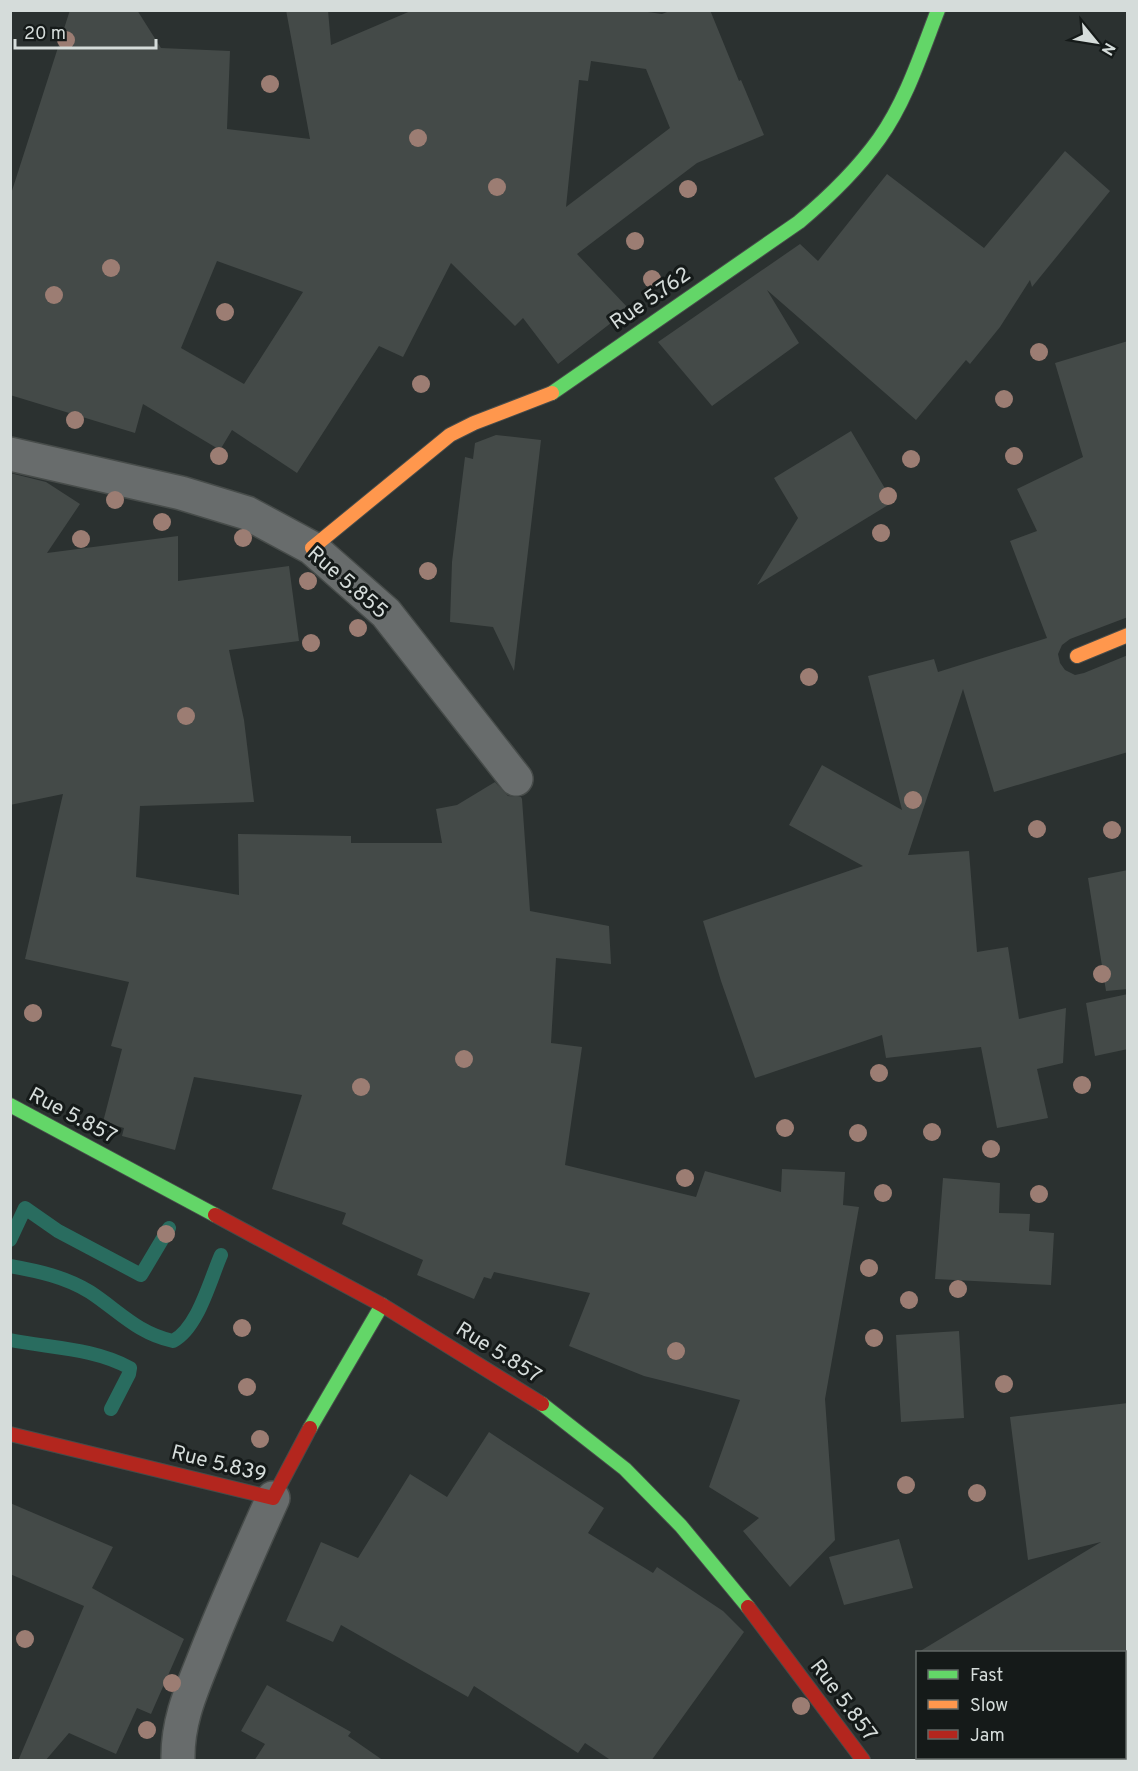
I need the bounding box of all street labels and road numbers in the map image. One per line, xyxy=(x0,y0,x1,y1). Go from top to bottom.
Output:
street label: Rue 5.762 xyxy=(605,262,697,337)
street label: Rue 5.855 xyxy=(301,541,393,626)
street label: Rue 5.857 xyxy=(24,1082,121,1151)
street label: Rue 5.857 xyxy=(450,1316,546,1390)
street label: Rue 5.839 xyxy=(168,1440,269,1489)
street label: Rue 5.857 xyxy=(803,1654,882,1747)

